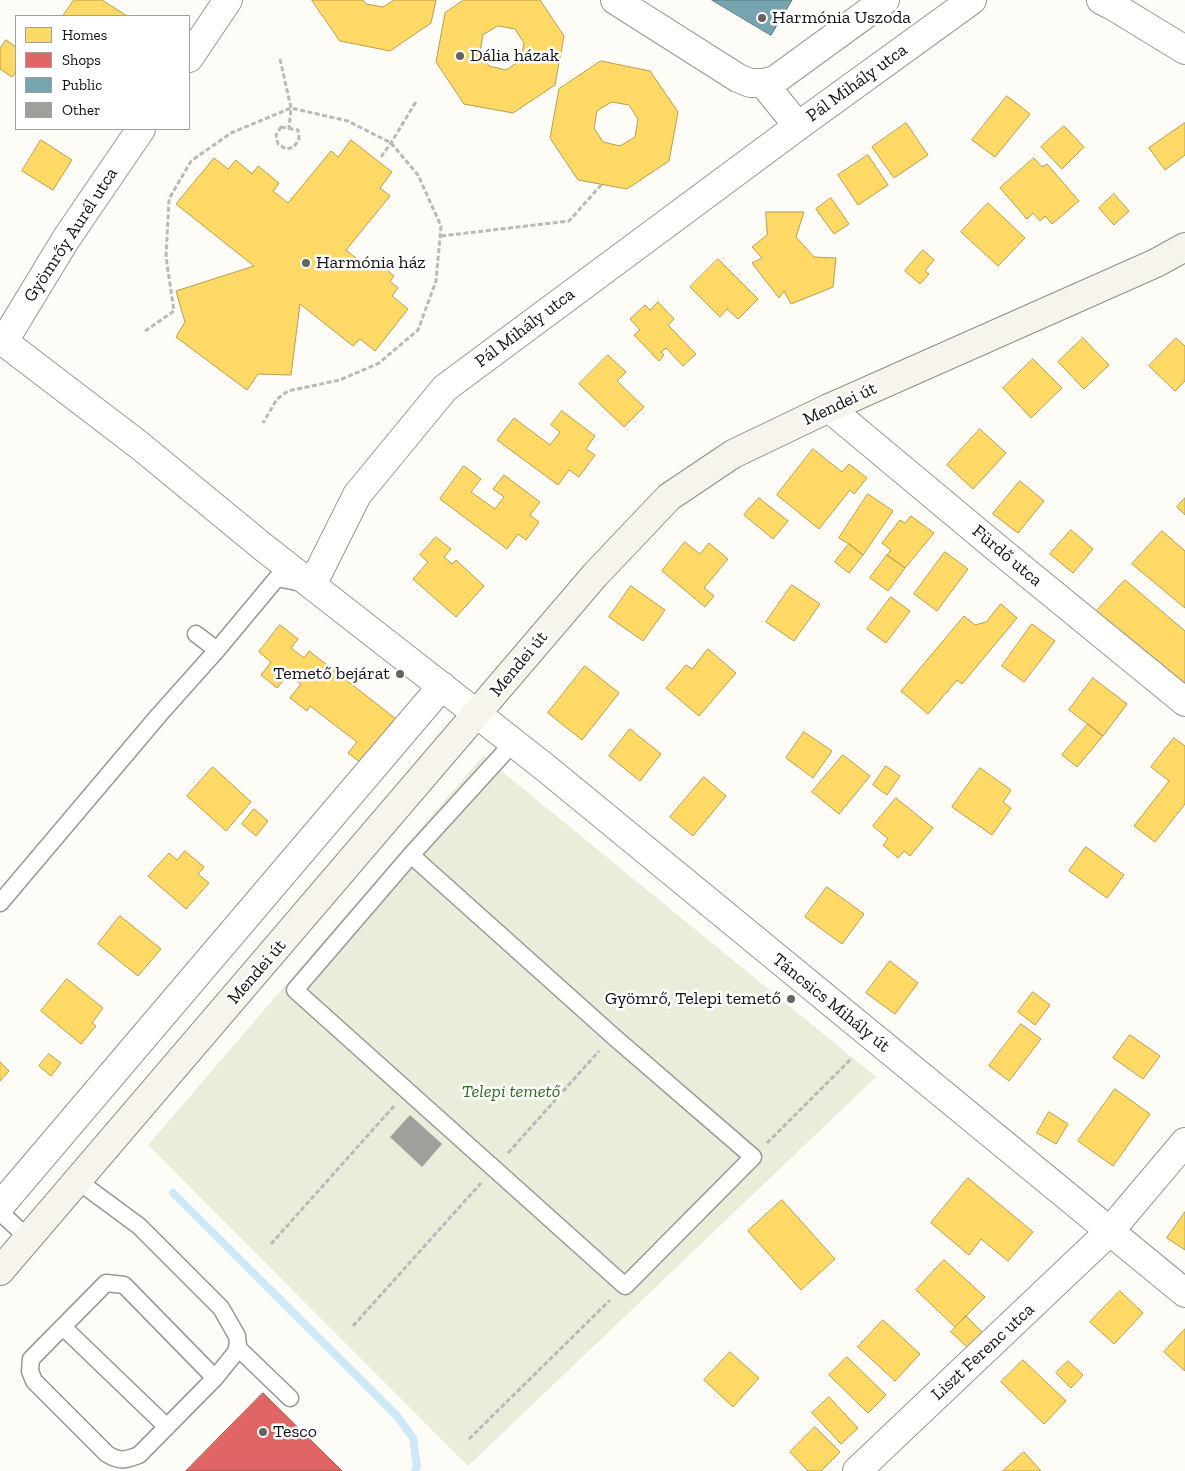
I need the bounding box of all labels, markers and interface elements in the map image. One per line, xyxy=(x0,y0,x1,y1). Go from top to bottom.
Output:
place label: Harmónia Uszoda xyxy=(772,7,911,29)
marker: Harmónia Uszoda xyxy=(756,12,768,24)
legend xyxy=(15,15,190,130)
text: Homes xyxy=(62,26,107,44)
street label: Pál Mihály utca xyxy=(802,39,912,127)
place label: Dália házak xyxy=(470,45,559,67)
marker: Dália házak xyxy=(454,50,466,62)
text: Shops xyxy=(62,51,101,69)
text: Public xyxy=(62,76,102,94)
text: Other xyxy=(62,101,100,119)
street label: Gyömrőy Aurél utca xyxy=(19,164,123,306)
place label: Harmónia ház xyxy=(316,252,426,274)
marker: Harmónia ház xyxy=(300,257,312,269)
street label: Pál Mihály utca xyxy=(471,284,579,372)
street label: Mendei út xyxy=(800,378,880,430)
street label: Fürdő utca xyxy=(968,521,1046,591)
street label: Mendei út xyxy=(485,627,553,701)
place label: Temető bejárat xyxy=(273,663,390,685)
marker: Temető bejárat xyxy=(394,668,406,680)
street label: Mendei út xyxy=(223,935,291,1009)
street label: Táncsics Mihály út xyxy=(768,949,894,1057)
place label: Gyömrő, Telepi temető xyxy=(605,988,781,1010)
marker: Gyömrő, Telepi temető xyxy=(785,993,797,1005)
park label: Telepi temető xyxy=(462,1081,560,1103)
street label: Liszt Ferenc utca xyxy=(927,1299,1039,1405)
place label: Tesco xyxy=(273,1421,317,1443)
marker: Tesco xyxy=(257,1426,269,1438)

